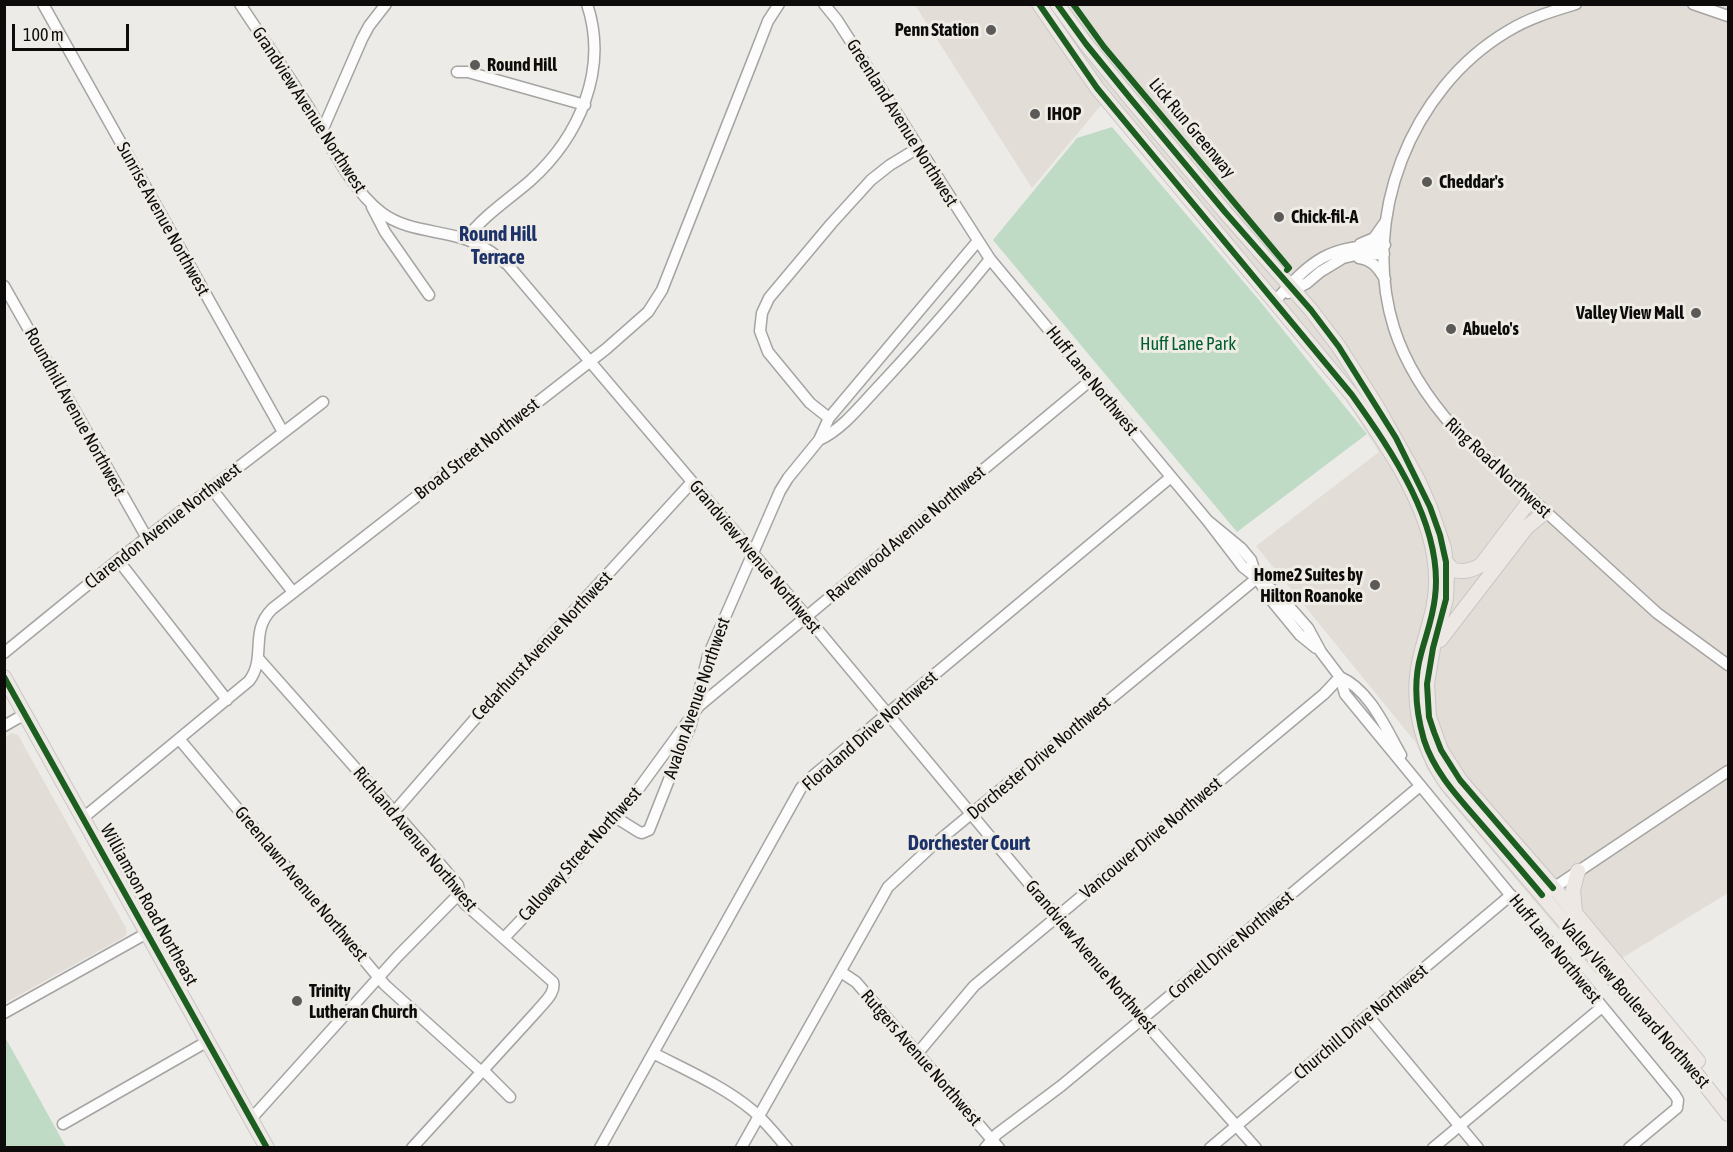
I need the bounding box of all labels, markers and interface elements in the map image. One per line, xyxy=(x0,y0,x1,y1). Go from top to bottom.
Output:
scale bar xyxy=(15,12,132,50)
place label: Penn Station xyxy=(895,19,979,41)
street label: Grandview Avenue Northwest xyxy=(247,23,371,197)
marker: Penn Station xyxy=(984,23,998,37)
text: 100 m xyxy=(23,24,64,45)
street label: Greenland Avenue Northwest xyxy=(842,35,962,211)
place label: Round Hill xyxy=(487,54,557,76)
marker: Round Hill xyxy=(468,58,482,72)
street label: Lick Run Greenway xyxy=(1144,74,1240,182)
place label: IHOP xyxy=(1047,103,1081,125)
marker: IHOP xyxy=(1028,107,1042,121)
street label: Sunrise Avenue Northwest xyxy=(112,138,214,300)
place label: Cheddar's xyxy=(1439,171,1504,193)
marker: Cheddar's xyxy=(1420,175,1434,189)
place label: Chick-fil-A xyxy=(1291,206,1358,228)
marker: Chick-fil-A xyxy=(1272,210,1286,224)
district label: Round Hill Terrace xyxy=(459,223,537,270)
place label: Valley View Mall xyxy=(1576,302,1684,324)
marker: Valley View Mall xyxy=(1689,306,1703,320)
place label: Abuelo's xyxy=(1463,318,1519,340)
street label: Huff Lane Northwest xyxy=(1041,322,1143,440)
marker: Abuelo's xyxy=(1444,322,1458,336)
street label: Roundhill Avenue Northwest xyxy=(20,324,130,500)
park label: Huff Lane Park xyxy=(1140,333,1236,355)
street label: Broad Street Northwest xyxy=(410,394,544,504)
street label: Ring Road Northwest xyxy=(1440,413,1556,523)
street label: Clarendon Avenue Northwest xyxy=(81,458,245,594)
street label: Ravenwood Avenue Northwest xyxy=(822,461,990,607)
street label: Grandview Avenue Northwest xyxy=(685,476,825,638)
place label: Home2 Suites by Hilton Roanoke xyxy=(1254,564,1363,606)
street label: Cedarhurst Avenue Northwest xyxy=(467,567,617,725)
marker: Home2 Suites by Hilton Roanoke xyxy=(1368,578,1382,592)
street label: Avalon Avenue Northwest xyxy=(659,614,735,782)
street label: Floraland Drive Northwest xyxy=(798,666,942,796)
street label: Dorchester Drive Northwest xyxy=(963,692,1115,824)
street label: Richland Avenue Northwest xyxy=(348,762,482,916)
street label: Vancouver Drive Northwest xyxy=(1076,772,1226,904)
street label: Calloway Street Northwest xyxy=(514,782,646,926)
street label: Greenlawn Avenue Northwest xyxy=(230,802,372,966)
street label: Williamson Road Northeast xyxy=(96,821,202,989)
district label: Dorchester Court xyxy=(908,832,1030,856)
street label: Grandview Avenue Northwest xyxy=(1021,876,1161,1038)
street label: Cornell Drive Northwest xyxy=(1164,886,1298,1004)
street label: Huff Lane Northwest xyxy=(1504,890,1606,1008)
street label: Valley View Boulevard Northwest xyxy=(1556,915,1714,1093)
street label: Churchill Drive Northwest xyxy=(1290,960,1432,1084)
place label: Trinity Lutheran Church xyxy=(309,980,417,1022)
street label: Rutgers Avenue Northwest xyxy=(856,986,986,1130)
marker: Trinity Lutheran Church xyxy=(290,994,304,1008)

